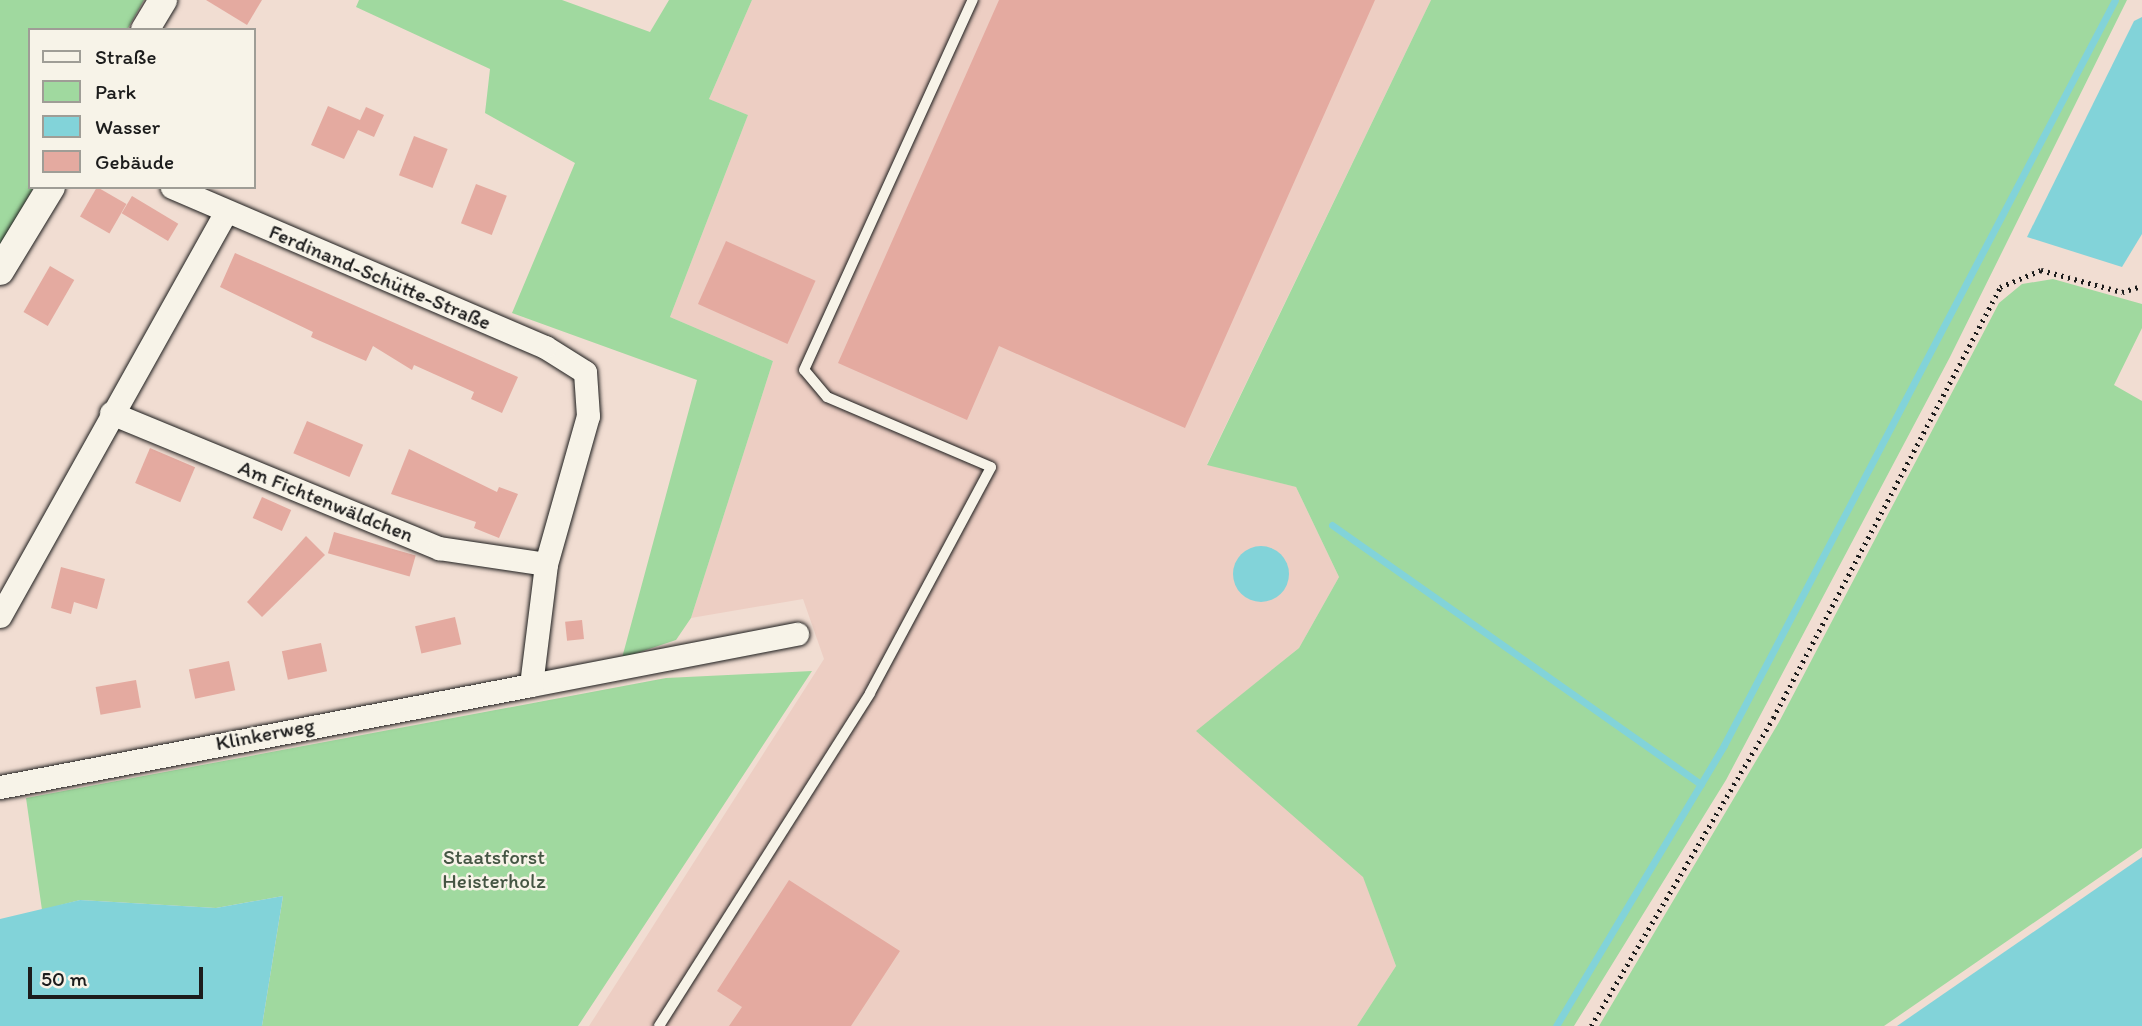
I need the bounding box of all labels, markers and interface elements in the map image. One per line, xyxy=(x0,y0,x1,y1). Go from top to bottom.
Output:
legend xyxy=(28,28,256,189)
text: Straße xyxy=(95,44,156,69)
text: Park xyxy=(95,79,136,104)
text: Wasser xyxy=(95,114,160,139)
text: Gebäude xyxy=(95,149,174,174)
street label: Ferdinand-Schütte-Straße xyxy=(265,219,495,335)
street label: Am Fichtenwäldchen xyxy=(234,454,418,548)
street label: Klinkerweg xyxy=(213,712,317,756)
park label: Staatsforst Heisterholz xyxy=(442,844,546,894)
scale bar xyxy=(32,953,206,997)
text: 50 m xyxy=(41,966,87,991)

